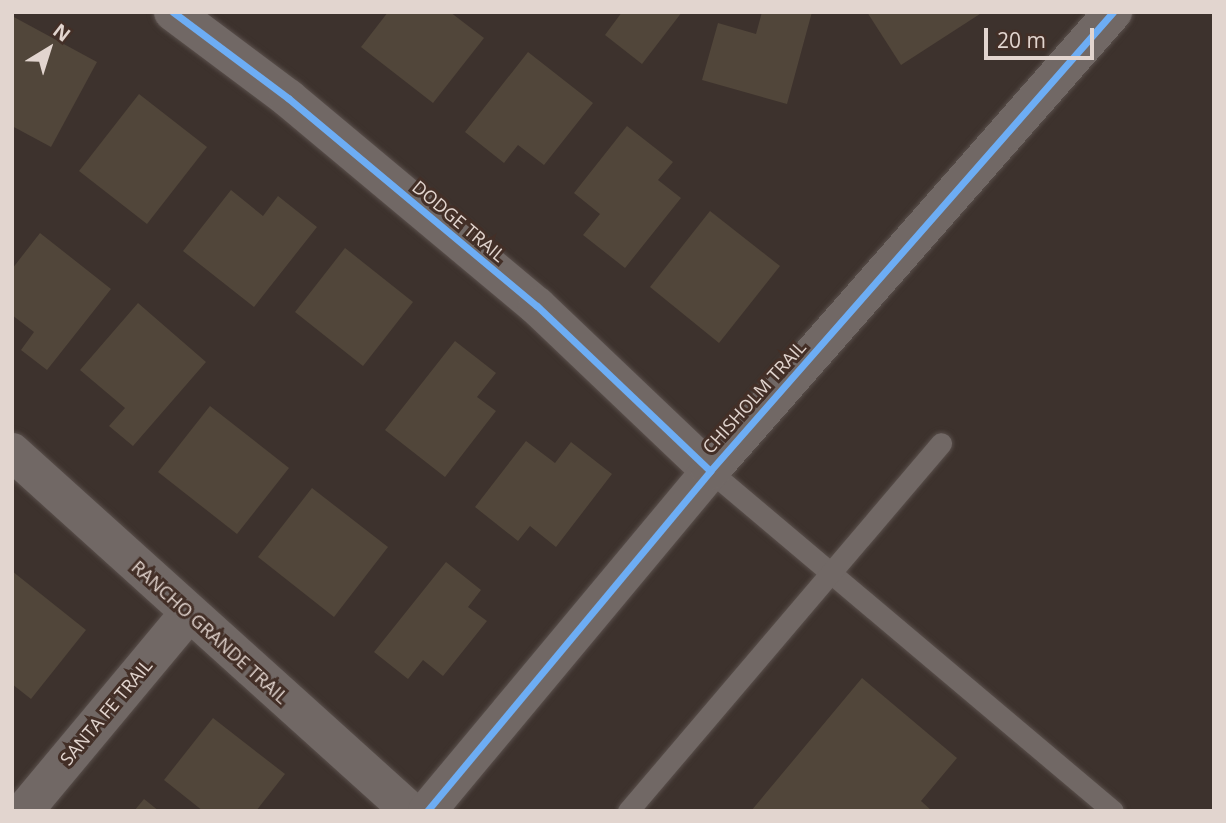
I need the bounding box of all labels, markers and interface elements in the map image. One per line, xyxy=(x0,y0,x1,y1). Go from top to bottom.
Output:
north arrow xyxy=(14,14,84,84)
scale bar xyxy=(988,14,1098,58)
text: N xyxy=(48,17,76,47)
text: 20 m xyxy=(997,26,1046,54)
street label: DODGE TRAIL xyxy=(408,176,510,266)
street label: CHISHOLM TRAIL xyxy=(698,336,810,458)
street label: RANCHO GRANDE TRAIL xyxy=(127,556,293,708)
street label: SANTA FE TRAIL xyxy=(55,655,157,769)

